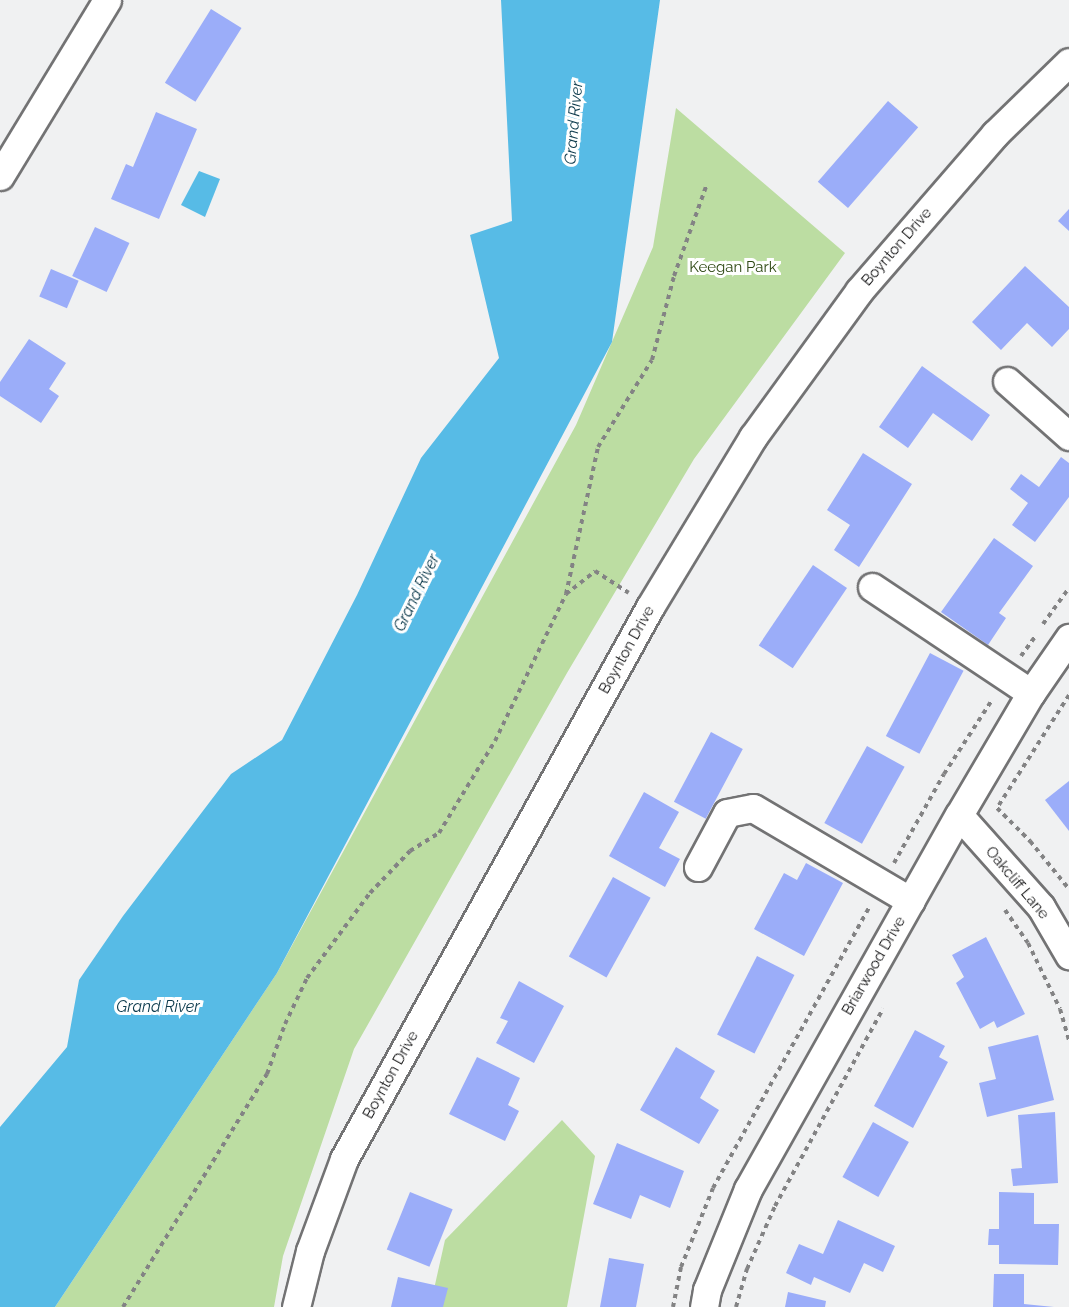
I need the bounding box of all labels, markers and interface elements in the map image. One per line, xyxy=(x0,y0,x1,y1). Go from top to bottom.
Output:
water label: Grand River xyxy=(561,81,587,165)
street label: Boynton Drive xyxy=(858,204,936,290)
park label: Keegan Park xyxy=(689,259,777,277)
water label: Grand River xyxy=(390,551,444,635)
street label: Boynton Drive xyxy=(595,603,659,697)
street label: Oakcliff Lane xyxy=(981,843,1053,923)
street label: Briarwood Drive xyxy=(839,914,909,1018)
water label: Grand River xyxy=(116,997,200,1017)
street label: Boynton Drive xyxy=(359,1028,423,1122)

